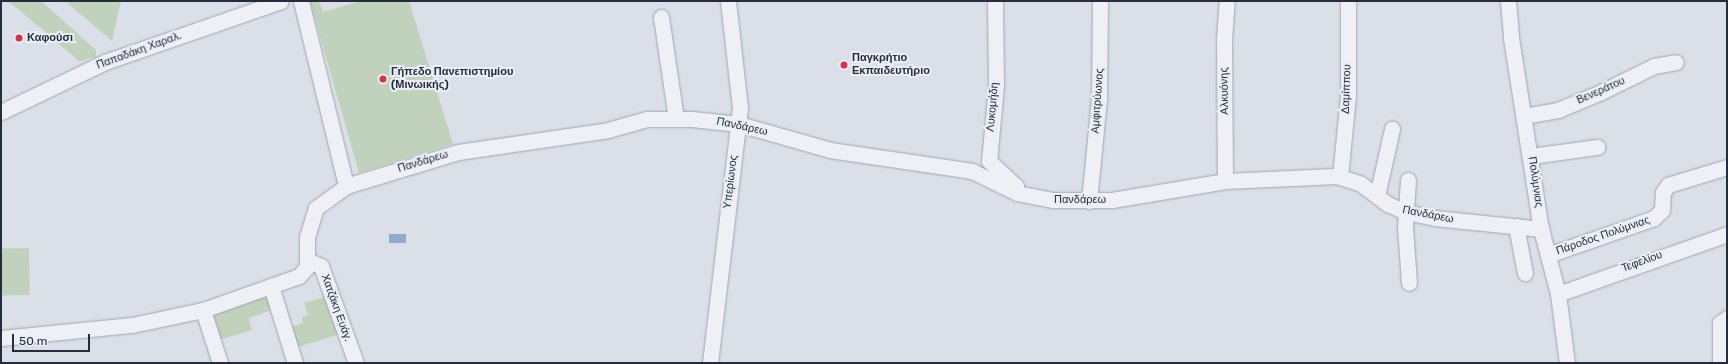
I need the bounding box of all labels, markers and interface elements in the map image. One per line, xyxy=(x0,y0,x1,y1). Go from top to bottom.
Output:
street label: Παπαδάκη Χαραλ. xyxy=(95,29,183,73)
place label: Καφούσι xyxy=(27,31,73,45)
marker: Καφούσι xyxy=(14,33,24,43)
place label: Παγκρήτιο Εκπαιδευτήριο xyxy=(852,52,930,78)
marker: Παγκρήτιο Εκπαιδευτήριο xyxy=(839,60,849,70)
street label: Δαμίππου xyxy=(1340,64,1354,114)
place label: Γήπεδο Πανεπιστημίου (Μινωικής) xyxy=(391,66,513,92)
street label: Αλκυόνης xyxy=(1218,67,1232,115)
street label: Αμφιτρύωνος xyxy=(1089,68,1107,134)
marker: Γήπεδο Πανεπιστημίου (Μινωικής) xyxy=(378,74,388,84)
street label: Βενεράτου xyxy=(1575,74,1627,108)
street label: Λυκομήδη xyxy=(984,82,1002,132)
street label: Πανδάρεω xyxy=(715,115,769,139)
street label: Πανδάρεω xyxy=(396,148,450,176)
street label: Υπερίωνος xyxy=(721,154,741,210)
street label: Πολύμνιας xyxy=(1525,156,1545,208)
street label: Πανδάρεω xyxy=(1054,193,1106,207)
street label: Πανδάρεω xyxy=(1401,204,1455,226)
street label: Πάροδος Πολύμνιας xyxy=(1555,214,1651,258)
street label: Τεφελίου xyxy=(1620,249,1664,275)
street label: Χατζάκη Ευάγ. xyxy=(318,273,354,343)
scale bar xyxy=(14,326,92,352)
text: 50 m xyxy=(19,334,47,348)

